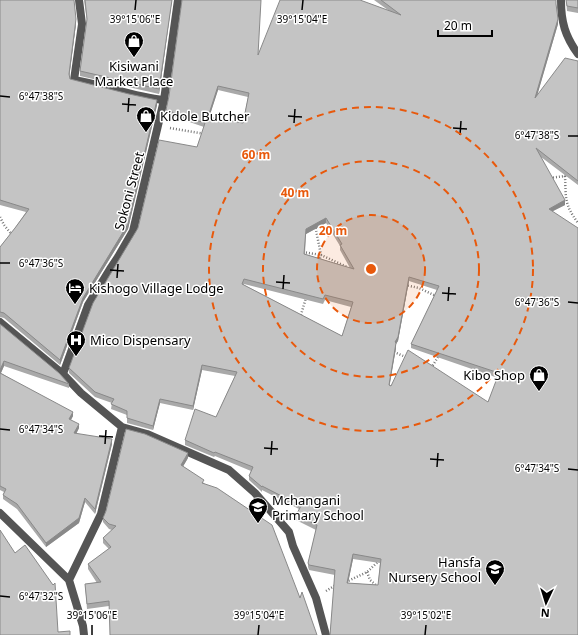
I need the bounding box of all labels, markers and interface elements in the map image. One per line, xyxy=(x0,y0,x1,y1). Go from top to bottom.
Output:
text: 39°15'06"E xyxy=(110,12,160,26)
text: 39°15'04"E xyxy=(277,12,327,26)
scale bar xyxy=(438,12,492,38)
text: 20 m xyxy=(444,17,472,34)
shop icon: Kisiwani Market Place xyxy=(123,30,145,58)
place label: Kisiwani Market Place xyxy=(95,57,173,90)
text: 6°47'38"S xyxy=(19,89,64,103)
shop icon: Kidole Butcher xyxy=(135,105,157,133)
place label: Kidole Butcher xyxy=(160,107,250,125)
text: 6°47'38"S xyxy=(515,128,560,142)
text: 60 m xyxy=(242,146,270,163)
street label: Sokoni Street xyxy=(110,149,148,232)
text: 40 m xyxy=(281,184,309,201)
text: 20 m xyxy=(319,222,347,239)
text: 6°47'36"S xyxy=(19,256,64,270)
centre of rings xyxy=(364,262,378,276)
hotel icon: Kishogo Village Lodge xyxy=(64,277,86,305)
place label: Kishogo Village Lodge xyxy=(89,279,224,297)
text: 6°47'36"S xyxy=(515,295,560,309)
hospital icon: Mico Dispensary xyxy=(65,329,87,357)
place label: Mico Dispensary xyxy=(90,331,191,349)
shop icon: Kibo Shop xyxy=(528,364,550,392)
place label: Kibo Shop xyxy=(463,366,525,384)
text: 6°47'34"S xyxy=(19,422,64,436)
text: 6°47'34"S xyxy=(515,461,560,475)
place label: Mchangani Primary School xyxy=(272,491,364,524)
school or university icon: Mchangani Primary School xyxy=(247,496,269,524)
place label: Hansfa Nursery School xyxy=(388,553,481,586)
school or university icon: Hansfa Nursery School xyxy=(484,558,506,586)
north arrow xyxy=(526,583,566,623)
text: 6°47'32"S xyxy=(19,589,64,603)
text: N xyxy=(540,606,550,621)
text: 39°15'06"E xyxy=(67,608,117,622)
text: 39°15'04"E xyxy=(234,608,284,622)
text: 39°15'02"E xyxy=(401,608,451,622)

